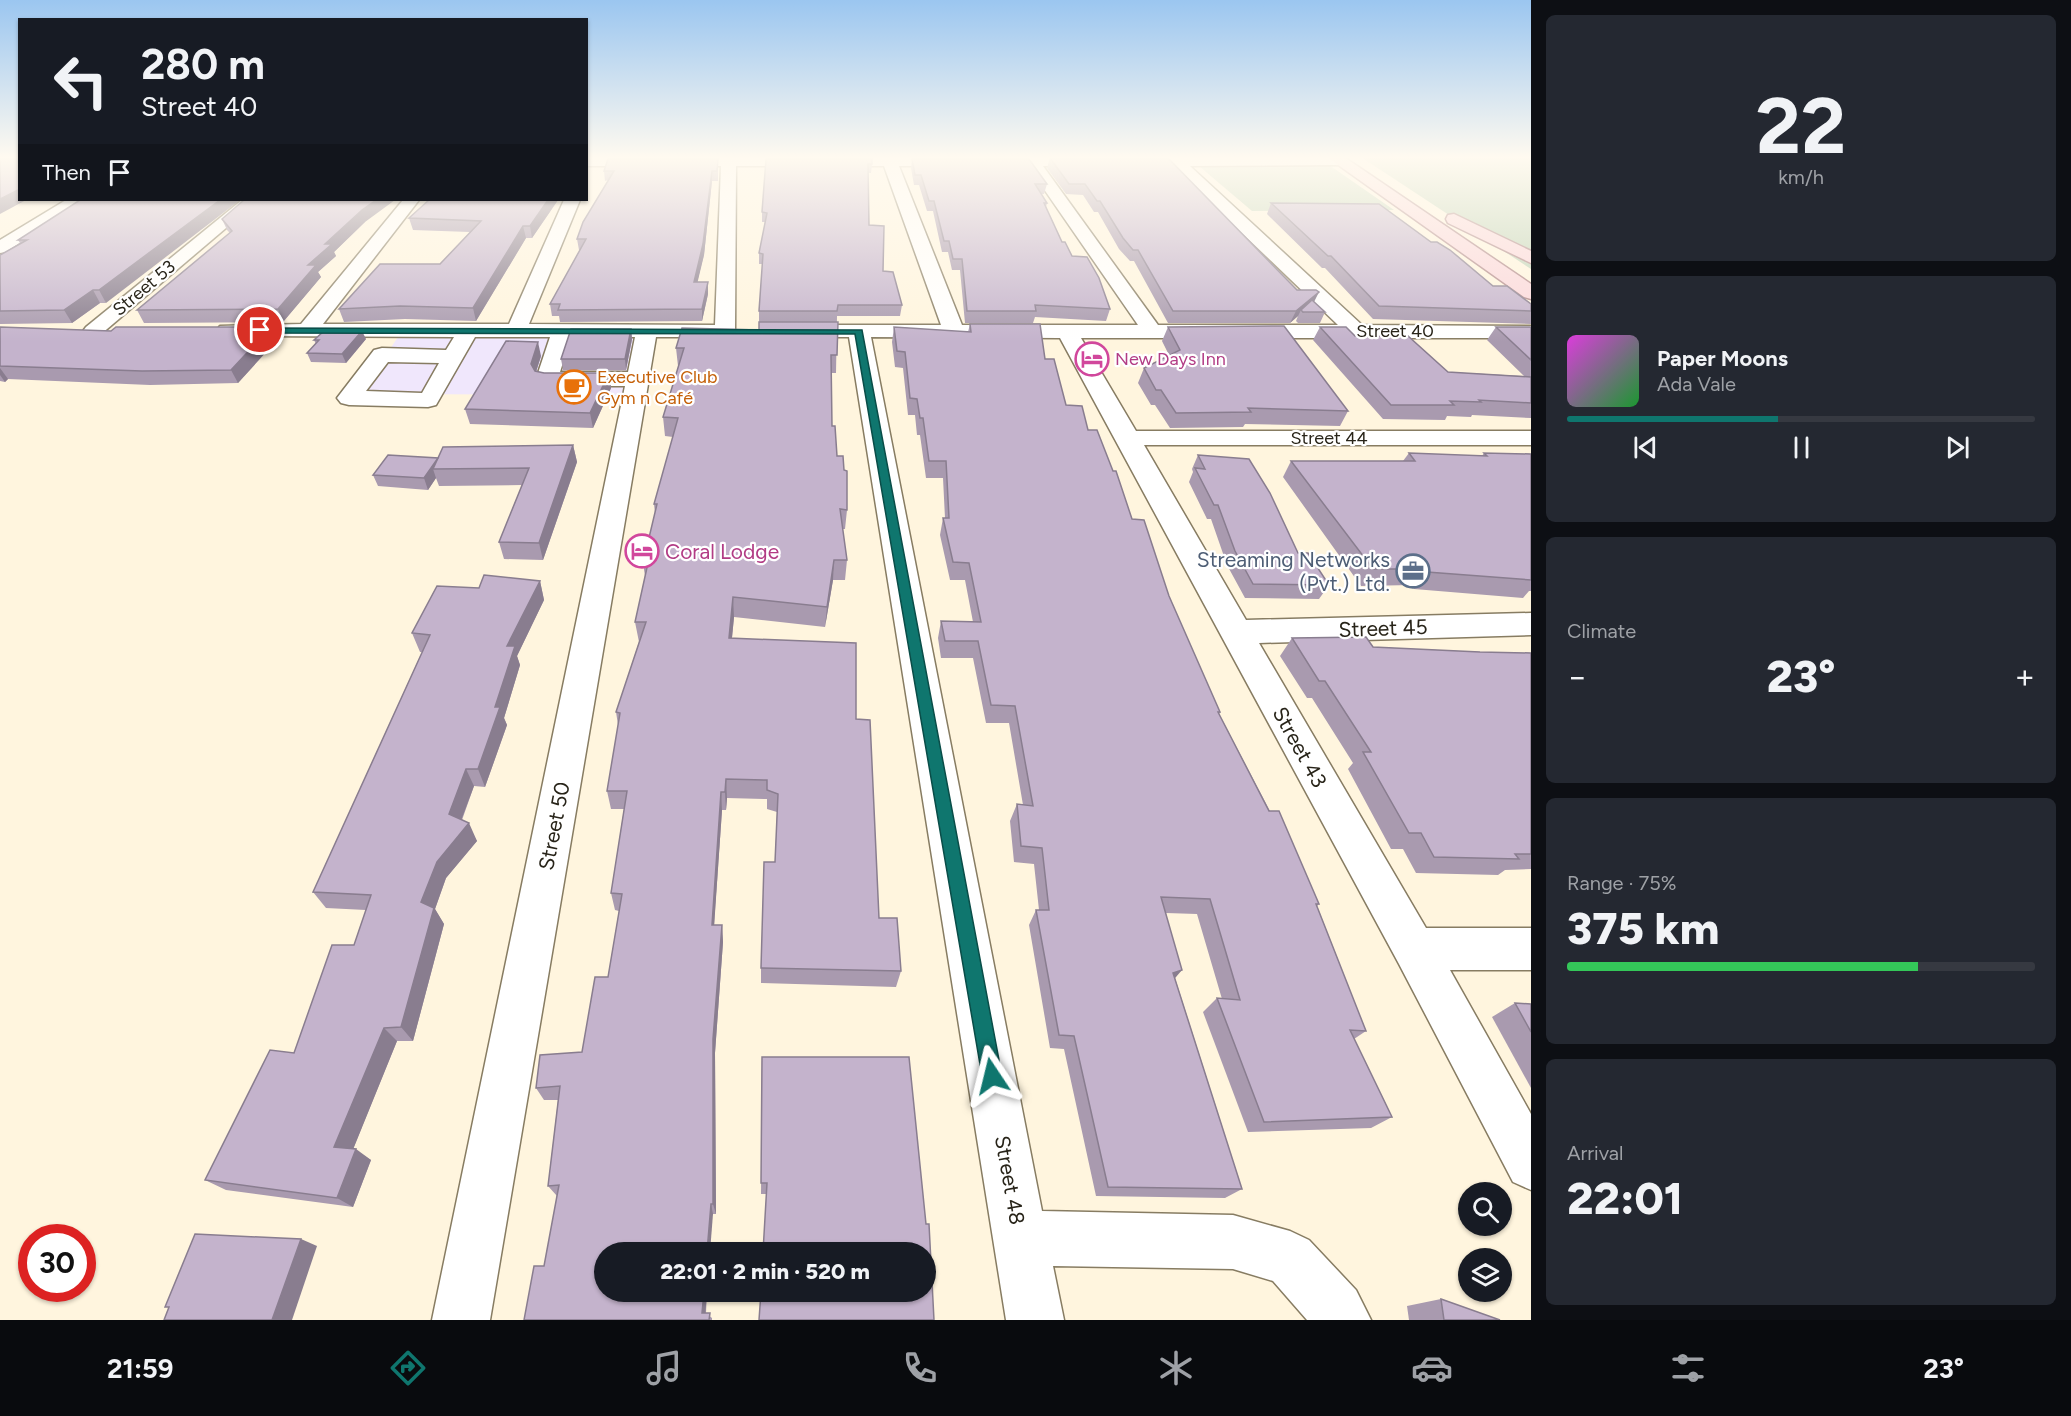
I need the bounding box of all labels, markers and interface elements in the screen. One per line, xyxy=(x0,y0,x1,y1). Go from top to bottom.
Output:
text: 280 m xyxy=(141,39,265,90)
icon: left xyxy=(42,42,120,120)
text: 22 xyxy=(1756,79,1846,173)
text: Street 40 xyxy=(141,90,257,123)
icon: arrive xyxy=(103,156,136,189)
text: Then xyxy=(42,159,91,186)
text: km/h xyxy=(1778,165,1824,189)
street label: Street 53 xyxy=(108,255,180,321)
pin xyxy=(234,304,285,355)
icon: arrive xyxy=(243,313,276,346)
street label: Street 40 xyxy=(1356,320,1434,342)
hotel icon: New Days Inn xyxy=(1074,341,1110,377)
text: Paper Moons xyxy=(1657,345,1788,372)
place label: New Days Inn xyxy=(1115,348,1226,370)
place label: Executive Club Gym n Café xyxy=(597,366,718,409)
cafe icon: Executive Club Gym n Café xyxy=(556,369,592,405)
text: Ada Vale xyxy=(1657,372,1736,396)
street label: Street 44 xyxy=(1290,427,1368,449)
icon: previous xyxy=(1629,431,1662,464)
icon: pause xyxy=(1785,431,1818,464)
icon: next xyxy=(1941,431,1974,464)
hotel icon: Coral Lodge xyxy=(624,533,660,569)
place label: Coral Lodge xyxy=(665,539,779,564)
place label: Streaming Networks (Pvt.) Ltd. xyxy=(1197,547,1390,596)
office icon: Streaming Networks (Pvt.) Ltd. xyxy=(1395,553,1431,589)
street label: Street 45 xyxy=(1338,614,1428,642)
text: Climate xyxy=(1567,619,1636,643)
text: 23° xyxy=(1767,649,1835,703)
text: − xyxy=(1567,657,1588,696)
text: + xyxy=(2014,657,2035,696)
street label: Street 43 xyxy=(1268,702,1332,792)
street label: Street 50 xyxy=(533,780,575,872)
text: Range · 75% xyxy=(1567,871,1676,895)
text: 375 km xyxy=(1567,901,1719,955)
position arrow xyxy=(960,1044,1024,1108)
street label: Street 48 xyxy=(990,1134,1030,1226)
text: Arrival xyxy=(1567,1141,1623,1165)
text: 22:01 xyxy=(1567,1171,1683,1225)
map controls xyxy=(1458,1182,1512,1302)
button: search xyxy=(1458,1182,1512,1236)
speed limit sign: 30 xyxy=(18,1224,96,1302)
button: layers xyxy=(1458,1248,1512,1302)
text: 22:01 · 2 min · 520 m xyxy=(660,1258,870,1285)
icon: directions xyxy=(387,1347,429,1389)
icon: music xyxy=(643,1347,685,1389)
icon: phone xyxy=(899,1347,941,1389)
icon: climate xyxy=(1155,1347,1197,1389)
icon: car xyxy=(1411,1347,1453,1389)
icon: filters xyxy=(1667,1347,1709,1389)
text: 21:59 xyxy=(107,1352,173,1385)
text: 23° xyxy=(1923,1352,1964,1385)

